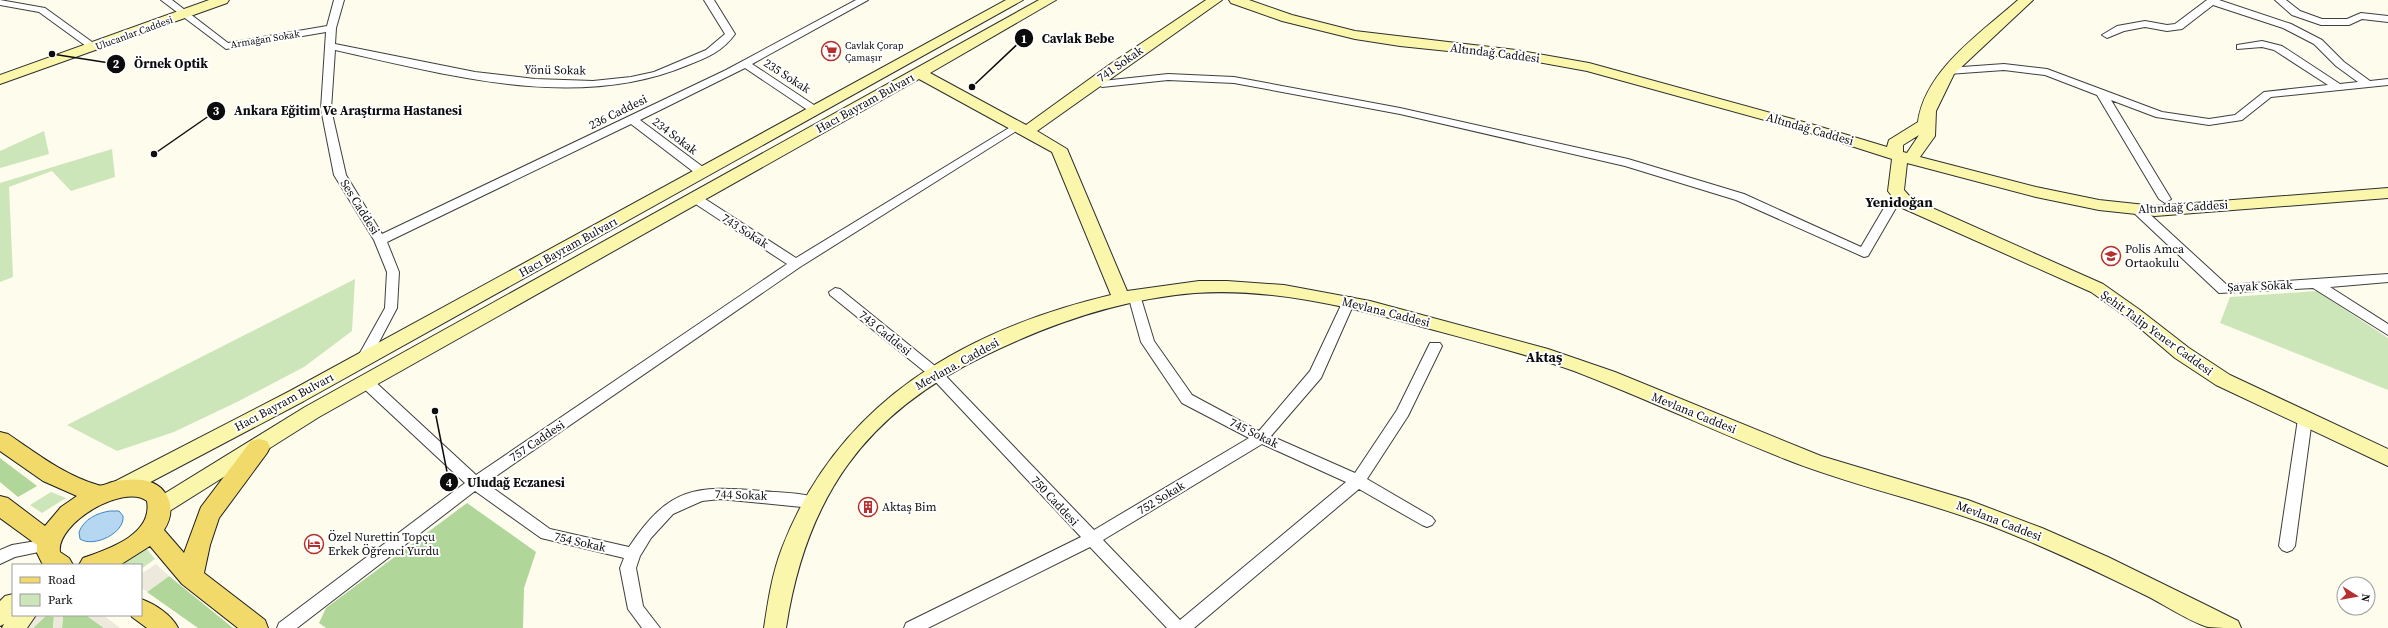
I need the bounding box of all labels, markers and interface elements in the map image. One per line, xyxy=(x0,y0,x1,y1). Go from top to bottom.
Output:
street label: Ulucanlar Caddesi xyxy=(93,13,175,53)
callout: Cavlak Bebe xyxy=(1014,26,1123,51)
street label: Armağan Sokak xyxy=(229,27,301,51)
text: Cavlak Bebe xyxy=(1042,30,1115,47)
text: 1 xyxy=(1021,31,1027,47)
place label: Cavlak Çorap Çamaşır xyxy=(845,39,904,64)
supermarket icon: Cavlak Çorap Çamaşır xyxy=(820,40,842,62)
street label: Altındağ Caddesi xyxy=(1449,40,1541,66)
street label: 741 Sokak xyxy=(1094,42,1147,86)
callout: Örnek Optik xyxy=(106,51,216,76)
text: Örnek Optik xyxy=(134,55,208,72)
street label: 235 Sokak xyxy=(761,55,814,97)
text: 2 xyxy=(113,56,120,72)
street label: Yönü Sokak xyxy=(524,61,587,79)
street label: Hacı Bayram Bulvarı xyxy=(813,69,917,137)
street label: 236 Caddesi xyxy=(586,91,650,133)
callout: Ankara Eğitim Ve Araştırma Hastanesi xyxy=(206,98,471,123)
text: Ankara Eğitim Ve Araştırma Hastanesi xyxy=(234,102,462,119)
text: 3 xyxy=(213,103,220,119)
street label: Altındağ Caddesi xyxy=(1764,109,1856,149)
street label: 234 Sokak xyxy=(649,114,701,158)
street label: Ses Caddesi xyxy=(337,176,384,238)
district label: Yenidoğan xyxy=(1865,192,1933,212)
street label: Altındağ Caddesi xyxy=(2138,197,2229,217)
street label: 743 Sokak xyxy=(719,210,772,252)
street label: Hacı Bayram Bulvarı xyxy=(516,213,620,281)
place label: Polis Amca Ortaokulu xyxy=(2125,241,2185,271)
school or university icon: Polis Amca Ortaokulu xyxy=(2100,245,2122,267)
street label: Şayak Sokak xyxy=(2227,277,2293,295)
street label: Şehit Talip Yener Caddesi xyxy=(2098,287,2217,379)
street label: Mevlana Caddesi xyxy=(1340,293,1432,331)
street label: 743 Caddesi xyxy=(855,307,915,359)
street label: Mevlana. Caddesi xyxy=(912,334,1002,394)
district label: Aktaş xyxy=(1526,347,1563,367)
street label: Hacı Bayram Bulvarı xyxy=(232,369,337,435)
street label: Mevlana Caddesi xyxy=(1649,389,1739,437)
street label: 745 Sokak xyxy=(1227,414,1282,452)
street label: 757 Caddesi xyxy=(506,417,568,465)
callout: Uludağ Eczanesi xyxy=(439,470,573,495)
street label: 750 Caddesi xyxy=(1028,473,1083,530)
text: Uludağ Eczanesi xyxy=(467,474,565,491)
text: 4 xyxy=(446,475,453,491)
street label: 752 Sokak xyxy=(1134,477,1188,518)
street label: 744 Sokak xyxy=(714,486,768,504)
building icon: Aktaş Bim xyxy=(857,496,879,518)
street label: Mevlana Caddesi xyxy=(1954,497,2044,545)
place label: Aktaş Bim xyxy=(882,499,937,515)
street label: 754 Sokak xyxy=(553,528,608,556)
place label: Özel Nurettin Topçu Erkek Öğrenci Yurdu xyxy=(328,529,439,559)
hotel icon: Özel Nurettin Topçu Erkek Öğrenci Yurdu xyxy=(303,533,325,555)
legend xyxy=(12,564,142,616)
text: Road xyxy=(48,572,75,588)
north arrow xyxy=(2336,576,2376,616)
text: Park xyxy=(48,592,73,608)
text: N xyxy=(2357,592,2373,603)

